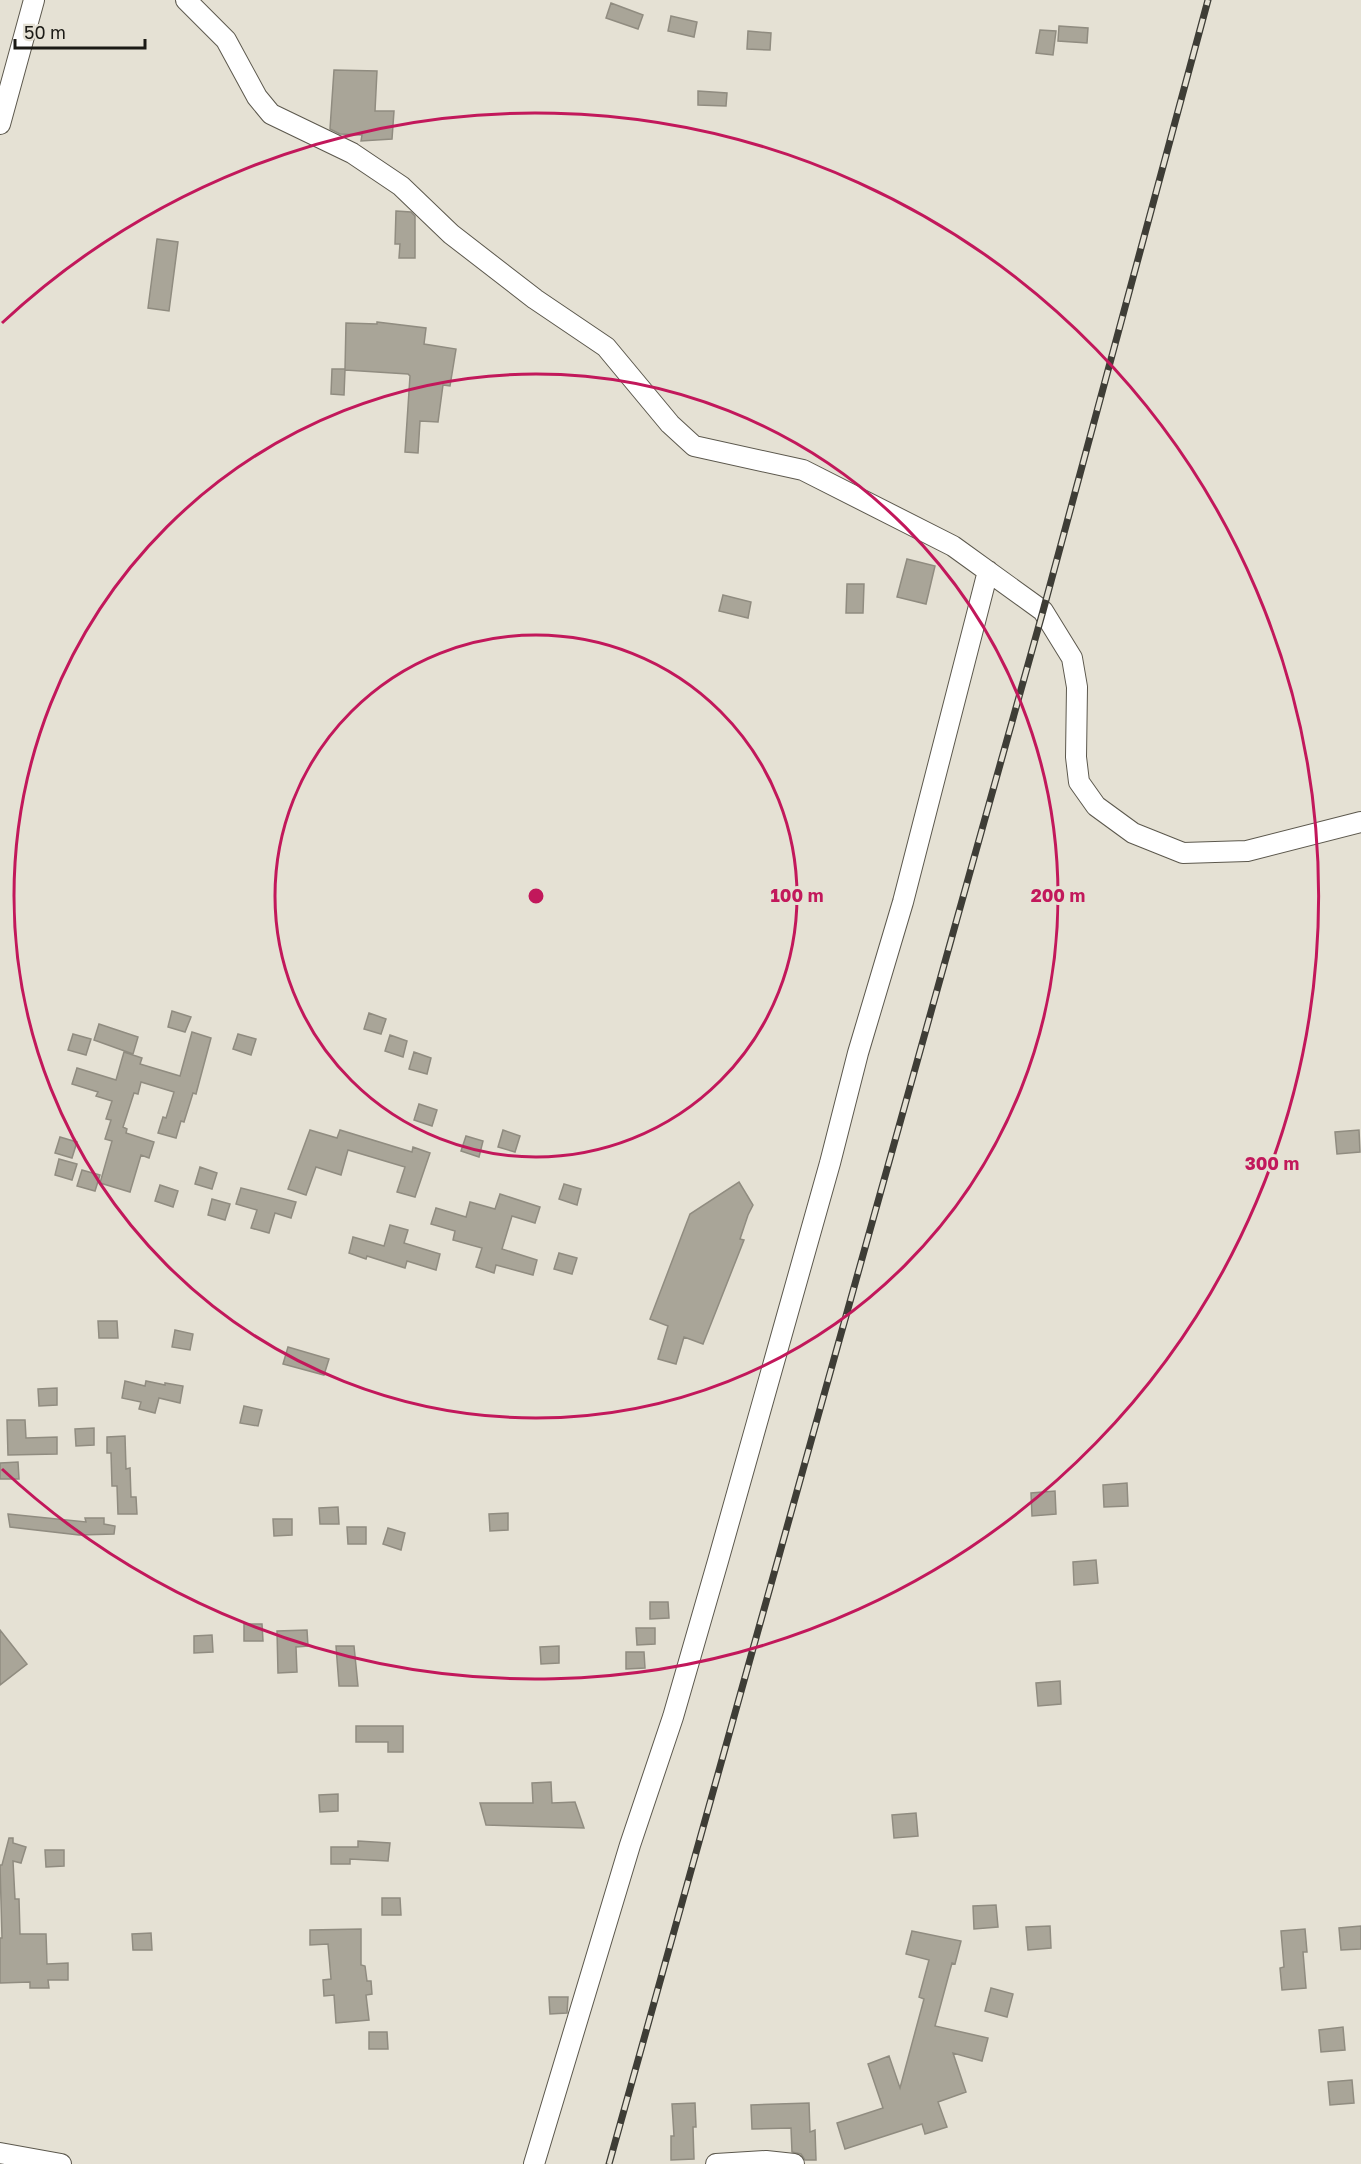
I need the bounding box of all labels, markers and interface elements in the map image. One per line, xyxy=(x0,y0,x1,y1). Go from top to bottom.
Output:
scale bar xyxy=(15,12,146,50)
text: 50 m xyxy=(24,21,66,43)
text: 100 m xyxy=(771,884,823,906)
text: 200 m xyxy=(1031,884,1085,906)
centre of rings xyxy=(526,886,546,906)
text: 300 m xyxy=(1245,1152,1299,1174)

